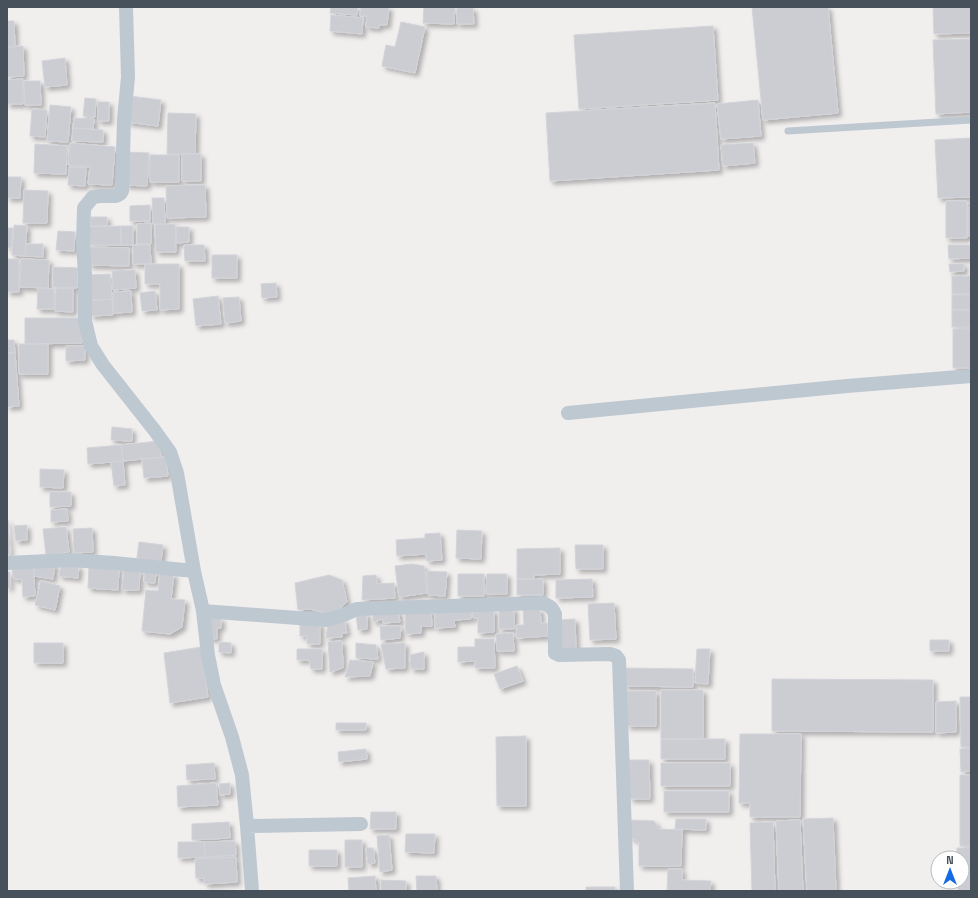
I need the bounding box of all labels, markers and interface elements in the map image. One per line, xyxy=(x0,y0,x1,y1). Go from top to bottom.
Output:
north arrow xyxy=(930,850,970,890)
text: N xyxy=(946,853,954,867)

